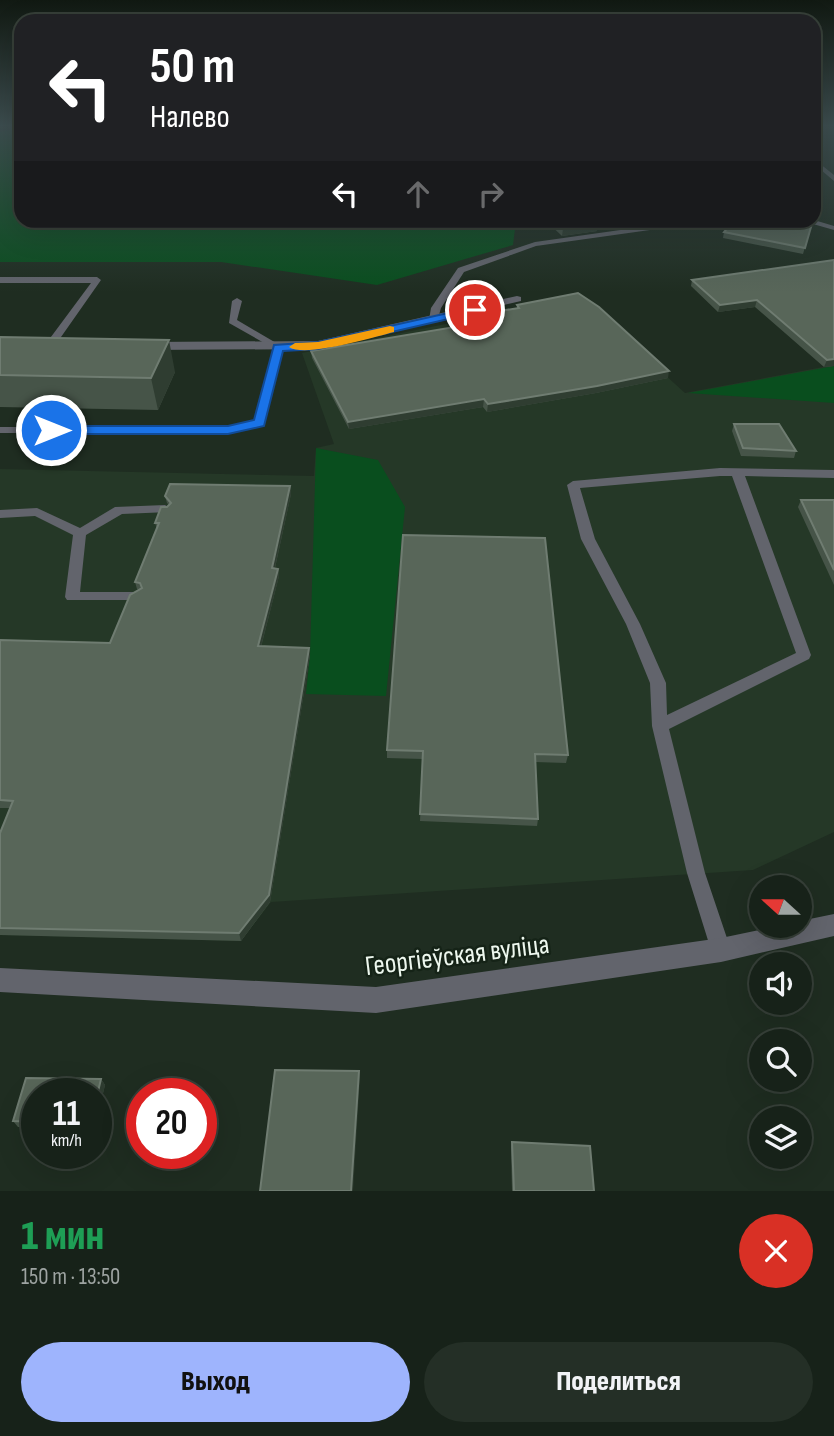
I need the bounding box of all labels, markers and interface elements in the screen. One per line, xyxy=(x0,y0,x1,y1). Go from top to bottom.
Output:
text: 50 m xyxy=(150,38,235,97)
icon: left xyxy=(35,42,126,133)
text: Налево xyxy=(150,98,230,137)
icon: left xyxy=(326,175,364,213)
icon: ahead xyxy=(399,175,437,213)
icon: right xyxy=(472,175,510,213)
pin xyxy=(445,280,505,340)
icon: arrive xyxy=(456,291,494,329)
position arrow xyxy=(14,393,88,467)
north arrow xyxy=(749,875,812,938)
map controls xyxy=(749,875,812,1169)
street label: Георгіеўская вуліца xyxy=(363,928,551,983)
button: sound xyxy=(749,952,812,1015)
button: search xyxy=(749,1029,812,1092)
speed limit sign: 20 xyxy=(126,1078,217,1169)
text: 11 xyxy=(53,1093,80,1136)
button: layers xyxy=(749,1106,812,1169)
text: km/h xyxy=(51,1130,82,1151)
text: 1 мин xyxy=(21,1211,104,1262)
button: close xyxy=(739,1214,813,1288)
text: 150 m · 13:50 xyxy=(21,1263,120,1291)
button: Выход xyxy=(21,1342,410,1422)
button: Поделиться xyxy=(424,1342,813,1422)

